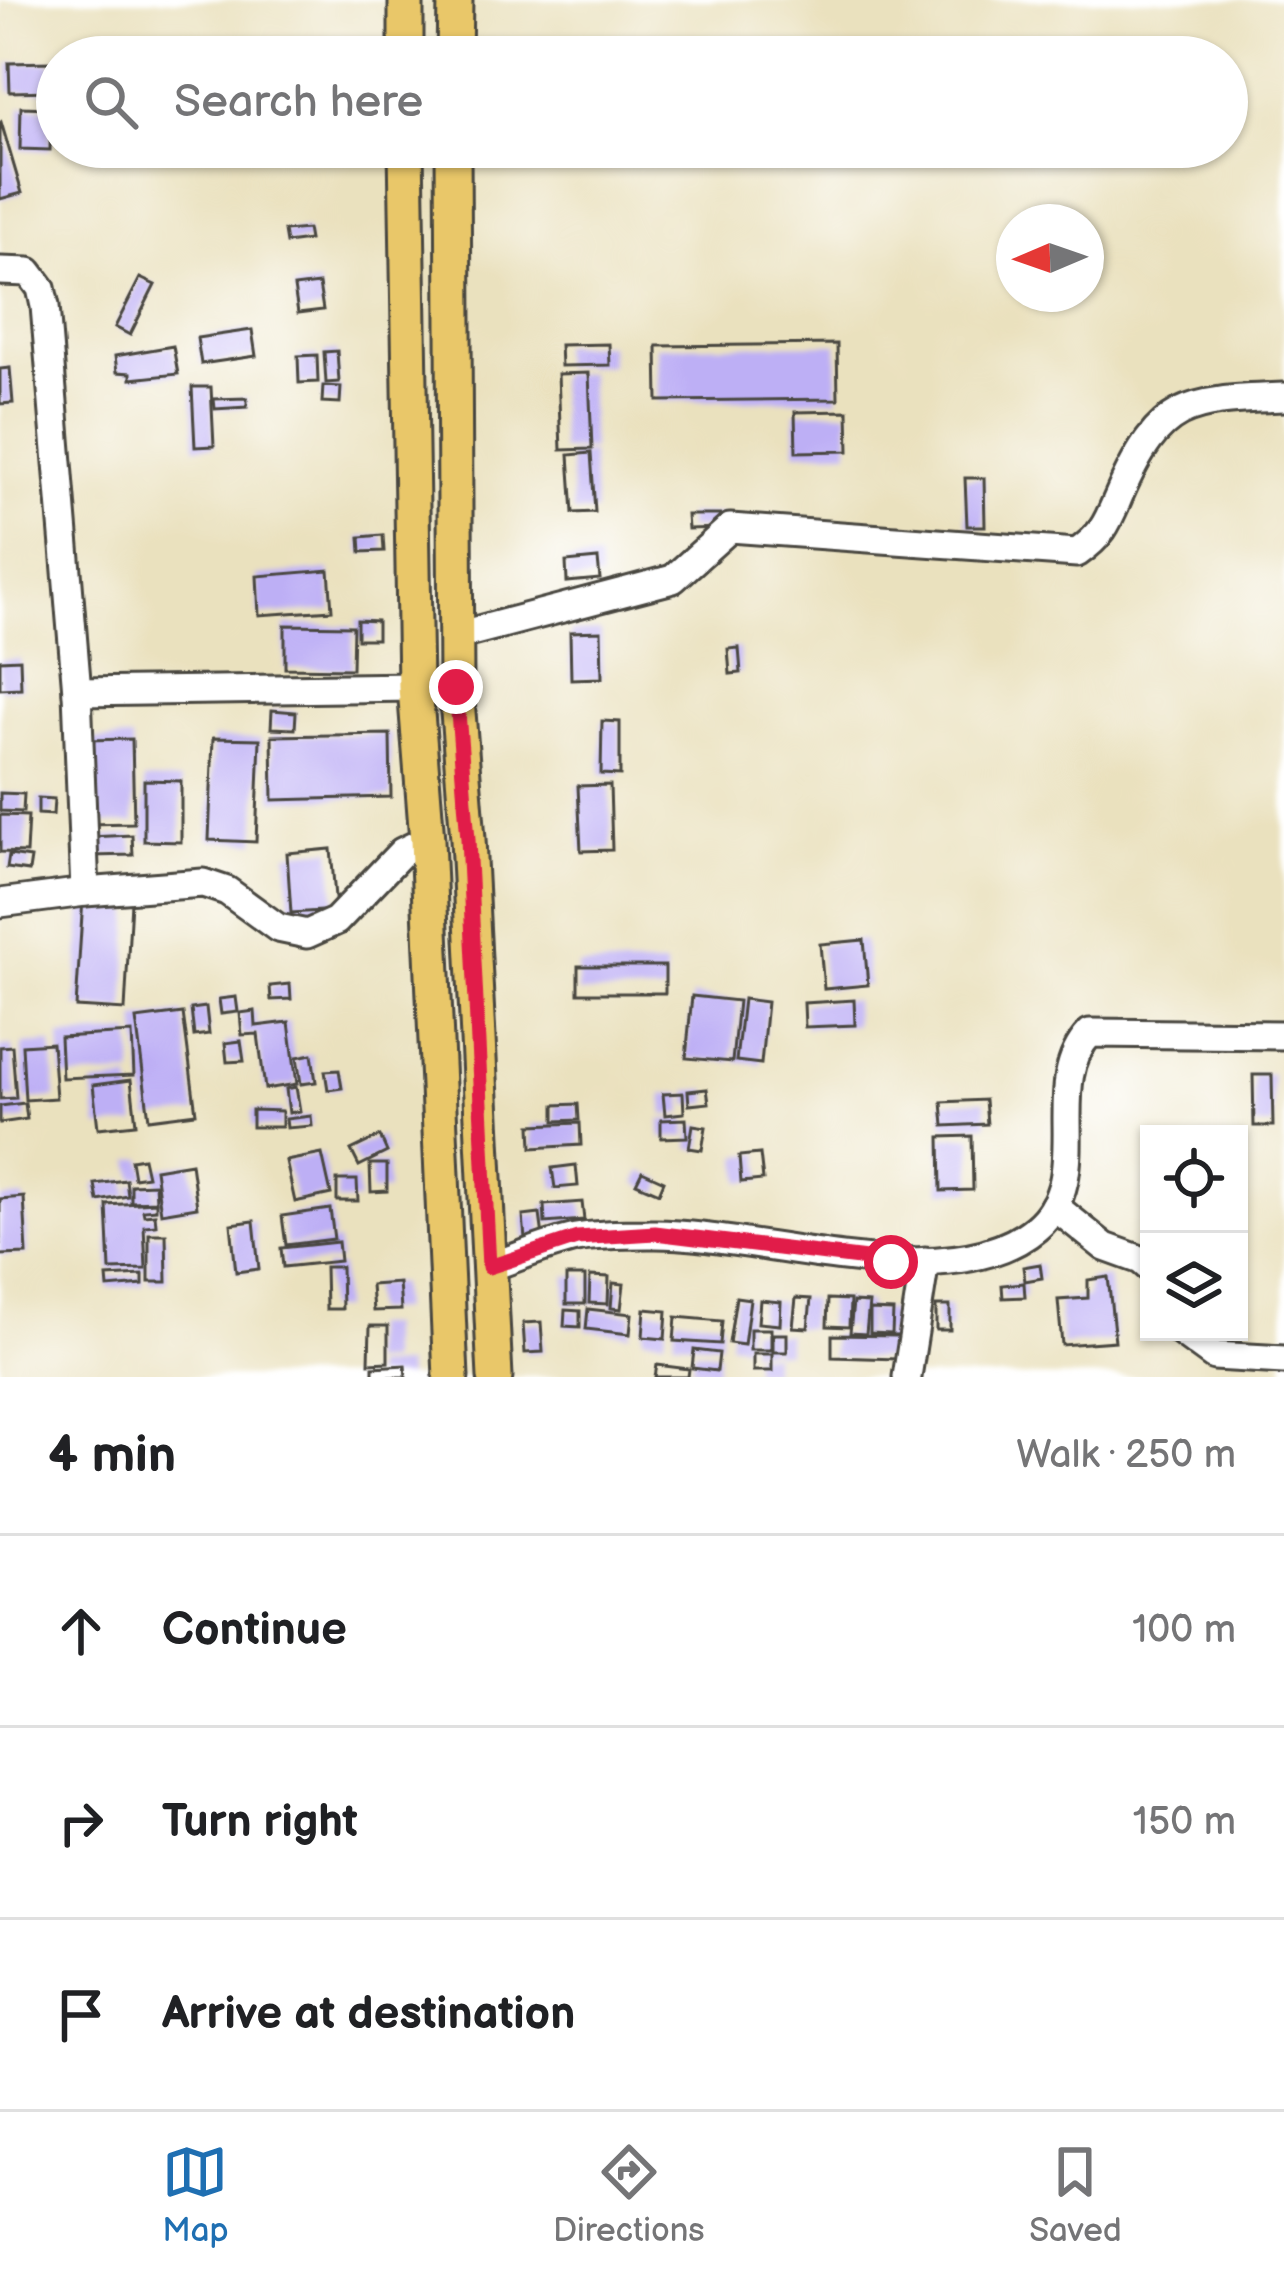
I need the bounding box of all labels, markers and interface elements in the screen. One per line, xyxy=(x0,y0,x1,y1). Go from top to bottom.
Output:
search box xyxy=(36,36,1248,168)
icon: search xyxy=(78,69,144,135)
text: Search here xyxy=(174,75,423,130)
north arrow xyxy=(996,204,1104,312)
route end xyxy=(429,660,483,714)
map controls xyxy=(1140,1125,1248,1341)
button: locate xyxy=(1140,1125,1248,1233)
button: layers xyxy=(1140,1233,1248,1341)
route start xyxy=(864,1235,918,1289)
text: 4 min xyxy=(48,1425,176,1486)
text: Walk · 250 m xyxy=(1016,1432,1236,1479)
icon: ahead xyxy=(48,1598,114,1664)
text: Continue xyxy=(162,1603,347,1658)
text: 100 m xyxy=(1132,1607,1236,1654)
icon: right xyxy=(48,1790,114,1856)
text: Turn right xyxy=(162,1795,358,1850)
text: 150 m xyxy=(1133,1799,1236,1846)
icon: arrive xyxy=(48,1982,114,2048)
text: Arrive at destination xyxy=(162,1987,575,2042)
tab: Map xyxy=(162,2139,229,2251)
tab: Directions xyxy=(553,2139,705,2251)
tab: Saved xyxy=(1029,2139,1122,2251)

